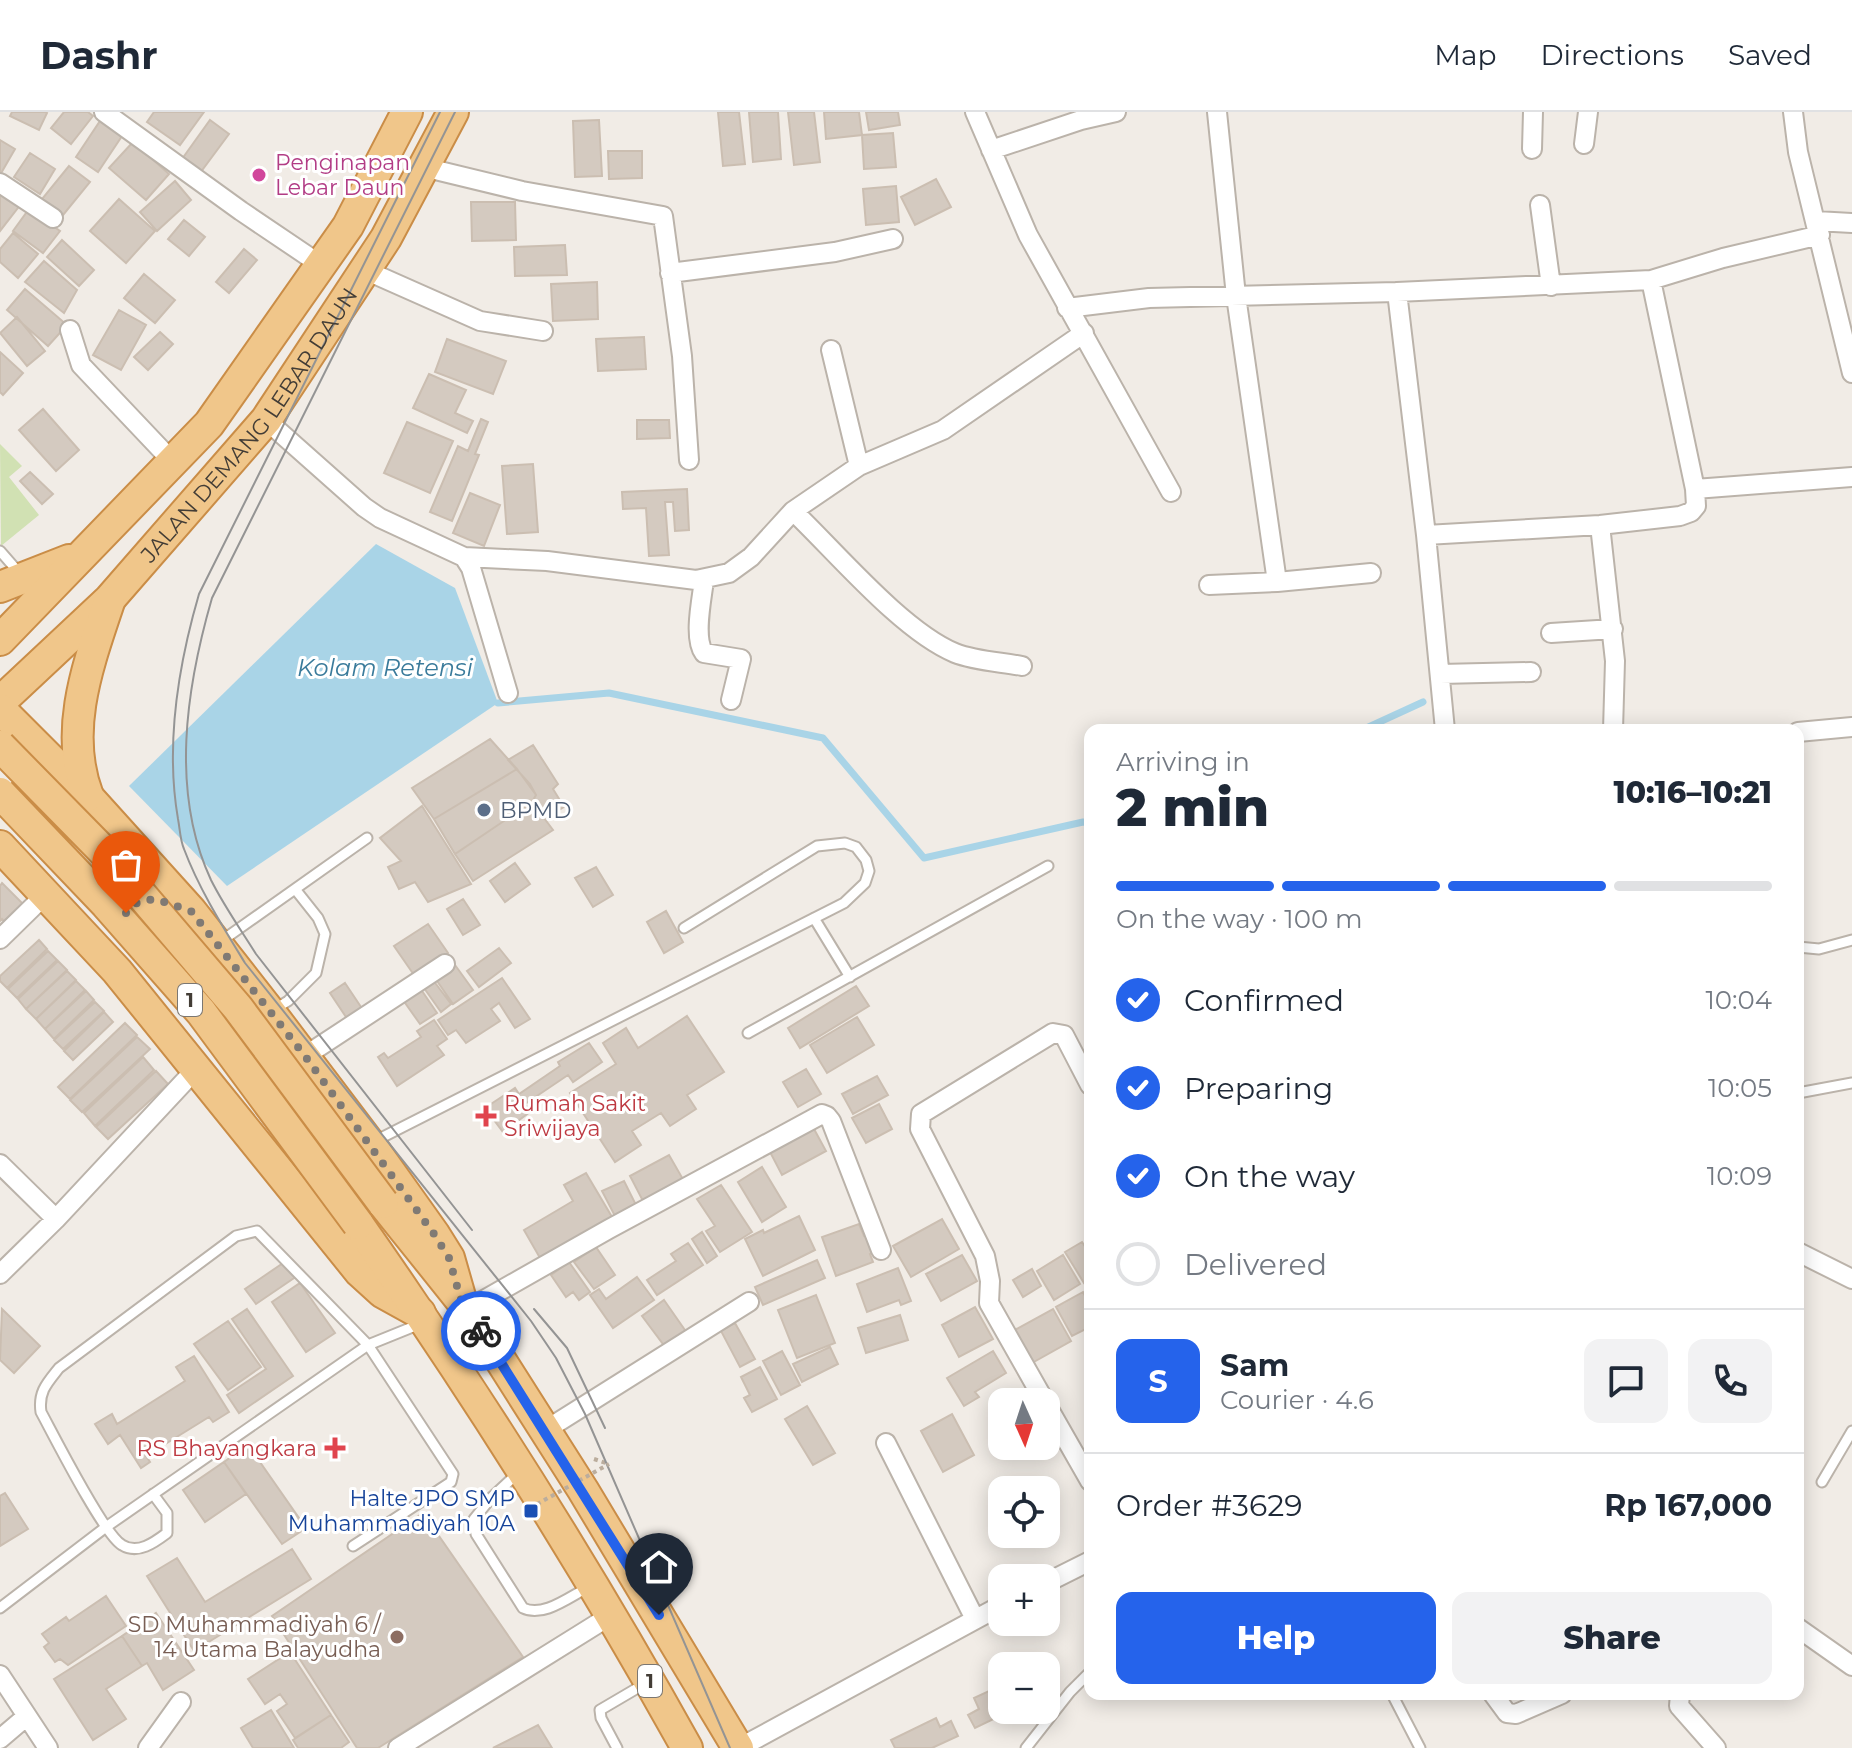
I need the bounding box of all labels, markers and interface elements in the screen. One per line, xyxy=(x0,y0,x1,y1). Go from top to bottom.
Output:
text: Dashr xyxy=(40,32,158,79)
text: Map xyxy=(1434,38,1496,72)
text: Directions xyxy=(1540,38,1684,72)
text: Saved xyxy=(1728,38,1812,72)
place label: Penginapan Lebar Daun xyxy=(275,149,410,201)
marker: Penginapan Lebar Daun xyxy=(250,166,268,184)
street label: JALAN DEMANG LEBAR DAUN xyxy=(134,283,363,568)
water label: Kolam Retensi xyxy=(297,653,474,682)
text: Arriving in xyxy=(1116,746,1250,778)
text: 10:16–10:21 xyxy=(1613,774,1772,811)
text: 2 min xyxy=(1116,776,1269,839)
place label: BPMD xyxy=(500,797,571,824)
marker: BPMD xyxy=(475,801,493,819)
pin xyxy=(92,831,160,913)
icon: bag xyxy=(104,843,148,887)
text: On the way · 100 m xyxy=(1116,903,1363,935)
icon: check xyxy=(1116,978,1160,1022)
text: Confirmed xyxy=(1184,982,1344,1019)
road number: 1 xyxy=(178,984,202,1016)
text: 10:04 xyxy=(1705,984,1772,1016)
icon: check xyxy=(1116,1066,1160,1110)
text: Preparing xyxy=(1184,1070,1333,1107)
text: 10:05 xyxy=(1708,1072,1772,1104)
place label: Rumah Sakit Sriwijaya xyxy=(504,1090,646,1142)
marker: Rumah Sakit Sriwijaya xyxy=(475,1105,497,1127)
icon: check xyxy=(1116,1154,1160,1198)
text: On the way xyxy=(1184,1158,1355,1195)
text: 10:09 xyxy=(1707,1160,1772,1192)
text: Delivered xyxy=(1184,1246,1327,1283)
courier xyxy=(441,1291,521,1371)
icon: bike xyxy=(459,1309,503,1353)
button: chat xyxy=(1584,1339,1668,1423)
button: phone xyxy=(1688,1339,1772,1423)
text: Sam xyxy=(1220,1347,1289,1384)
text: S xyxy=(1148,1363,1168,1400)
text: Courier · 4.6 xyxy=(1220,1384,1374,1416)
north arrow xyxy=(988,1388,1060,1460)
map controls xyxy=(988,1388,1060,1724)
place label: RS Bhayangkara xyxy=(137,1435,317,1462)
marker: RS Bhayangkara xyxy=(324,1437,346,1459)
button: locate xyxy=(988,1476,1060,1548)
place label: Halte JPO SMP Muhammadiyah 10A xyxy=(288,1485,515,1537)
text: Order #3629 xyxy=(1116,1487,1303,1524)
text: Rp 167,000 xyxy=(1604,1487,1772,1524)
marker: Halte JPO SMP Muhammadiyah 10A xyxy=(522,1502,540,1520)
pin xyxy=(625,1533,693,1615)
icon: home xyxy=(637,1545,681,1589)
button: + xyxy=(988,1564,1060,1636)
button: Help xyxy=(1116,1592,1436,1684)
button: Share xyxy=(1452,1592,1772,1684)
place label: SD Muhammadiyah 6 / 14 Utama Balayudha xyxy=(128,1611,383,1663)
marker: SD Muhammadiyah 6 / 14 Utama Balayudha xyxy=(388,1628,406,1646)
button: − xyxy=(988,1652,1060,1724)
road number: 1 xyxy=(638,1665,662,1697)

